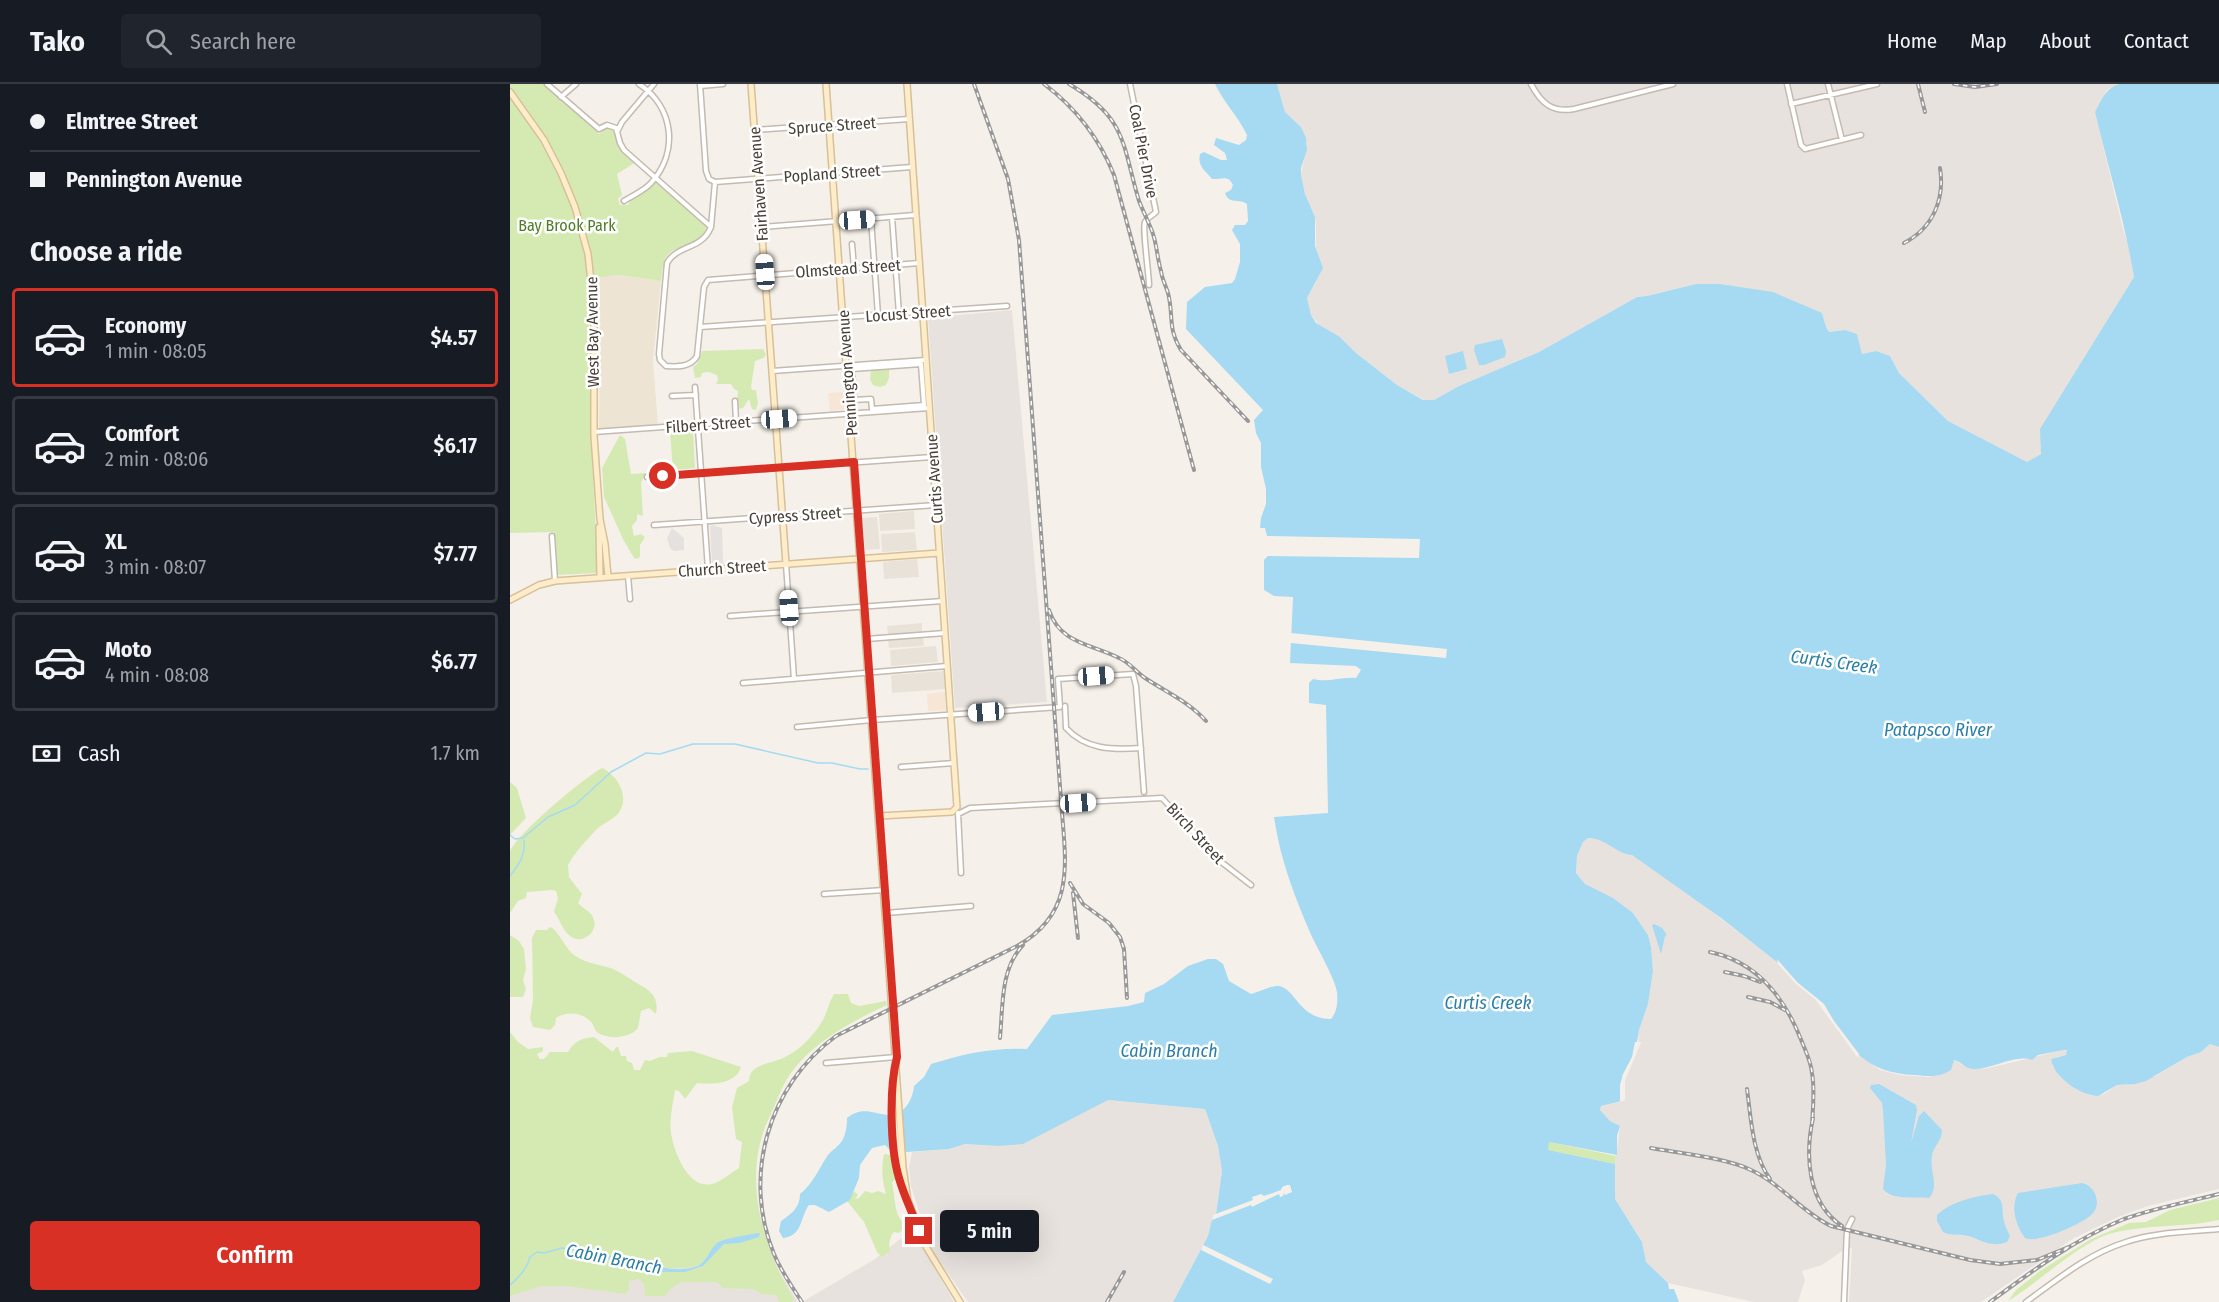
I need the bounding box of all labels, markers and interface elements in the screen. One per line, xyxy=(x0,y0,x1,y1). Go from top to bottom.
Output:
search box xyxy=(121,14,541,68)
text: Tako xyxy=(30,25,85,58)
icon: search xyxy=(142,25,175,58)
text: Search here xyxy=(190,28,296,55)
text: Home xyxy=(1887,28,1937,54)
text: Map xyxy=(1970,28,2007,54)
text: About xyxy=(2040,28,2091,54)
text: Contact xyxy=(2124,28,2189,54)
street label: Coal Pier Drive xyxy=(1125,103,1162,200)
text: Elmtree Street xyxy=(66,108,198,135)
street label: Spruce Street xyxy=(788,113,877,138)
street label: Fairhaven Avenue xyxy=(745,126,772,242)
street label: Popland Street xyxy=(783,161,882,186)
text: Pennington Avenue xyxy=(66,166,242,193)
car xyxy=(838,210,876,230)
park label: Bay Brook Park xyxy=(518,216,616,235)
text: Choose a ride xyxy=(30,236,182,268)
car xyxy=(755,253,775,291)
street label: Olmstead Street xyxy=(795,255,902,282)
street label: West Bay Avenue xyxy=(582,276,603,388)
street label: Locust Street xyxy=(865,301,952,326)
street label: Pennington Avenue xyxy=(834,309,861,437)
icon: car xyxy=(33,311,87,365)
text: Economy xyxy=(105,312,186,339)
text: $4.57 xyxy=(430,324,477,351)
text: 1 min · 08:05 xyxy=(105,339,206,363)
car xyxy=(760,409,798,429)
street label: Filbert Street xyxy=(665,412,752,437)
icon: car xyxy=(33,419,87,473)
text: Comfort xyxy=(105,420,179,447)
text: $6.17 xyxy=(434,432,477,459)
street label: Curtis Avenue xyxy=(922,433,947,524)
text: 2 min · 08:06 xyxy=(105,447,208,471)
route start xyxy=(649,462,676,489)
street label: Cypress Street xyxy=(748,503,843,528)
icon: car xyxy=(33,527,87,581)
text: XL xyxy=(105,528,127,555)
text: $7.77 xyxy=(434,540,477,567)
text: 3 min · 08:07 xyxy=(105,555,206,579)
street label: Church Street xyxy=(677,556,767,581)
car xyxy=(779,589,799,627)
icon: car xyxy=(33,635,87,689)
text: Moto xyxy=(105,636,152,663)
water label: Curtis Creek xyxy=(1789,645,1879,679)
text: $6.77 xyxy=(431,648,477,675)
text: 4 min · 08:08 xyxy=(105,663,209,687)
car xyxy=(1077,666,1115,686)
car xyxy=(967,702,1005,722)
water label: Patapsco River xyxy=(1884,719,1993,741)
icon: cash xyxy=(30,737,63,770)
text: Cash xyxy=(78,740,121,767)
text: 1.7 km xyxy=(430,741,480,765)
car xyxy=(1059,793,1097,813)
street label: Birch Street xyxy=(1163,799,1229,868)
water label: Curtis Creek xyxy=(1445,992,1532,1014)
water label: Cabin Branch xyxy=(1120,1040,1218,1062)
callout: 5 min xyxy=(940,1210,1039,1252)
route end xyxy=(905,1217,932,1244)
text: 5 min xyxy=(967,1219,1012,1243)
button: Confirm xyxy=(30,1221,480,1290)
water label: Cabin Branch xyxy=(564,1239,664,1279)

